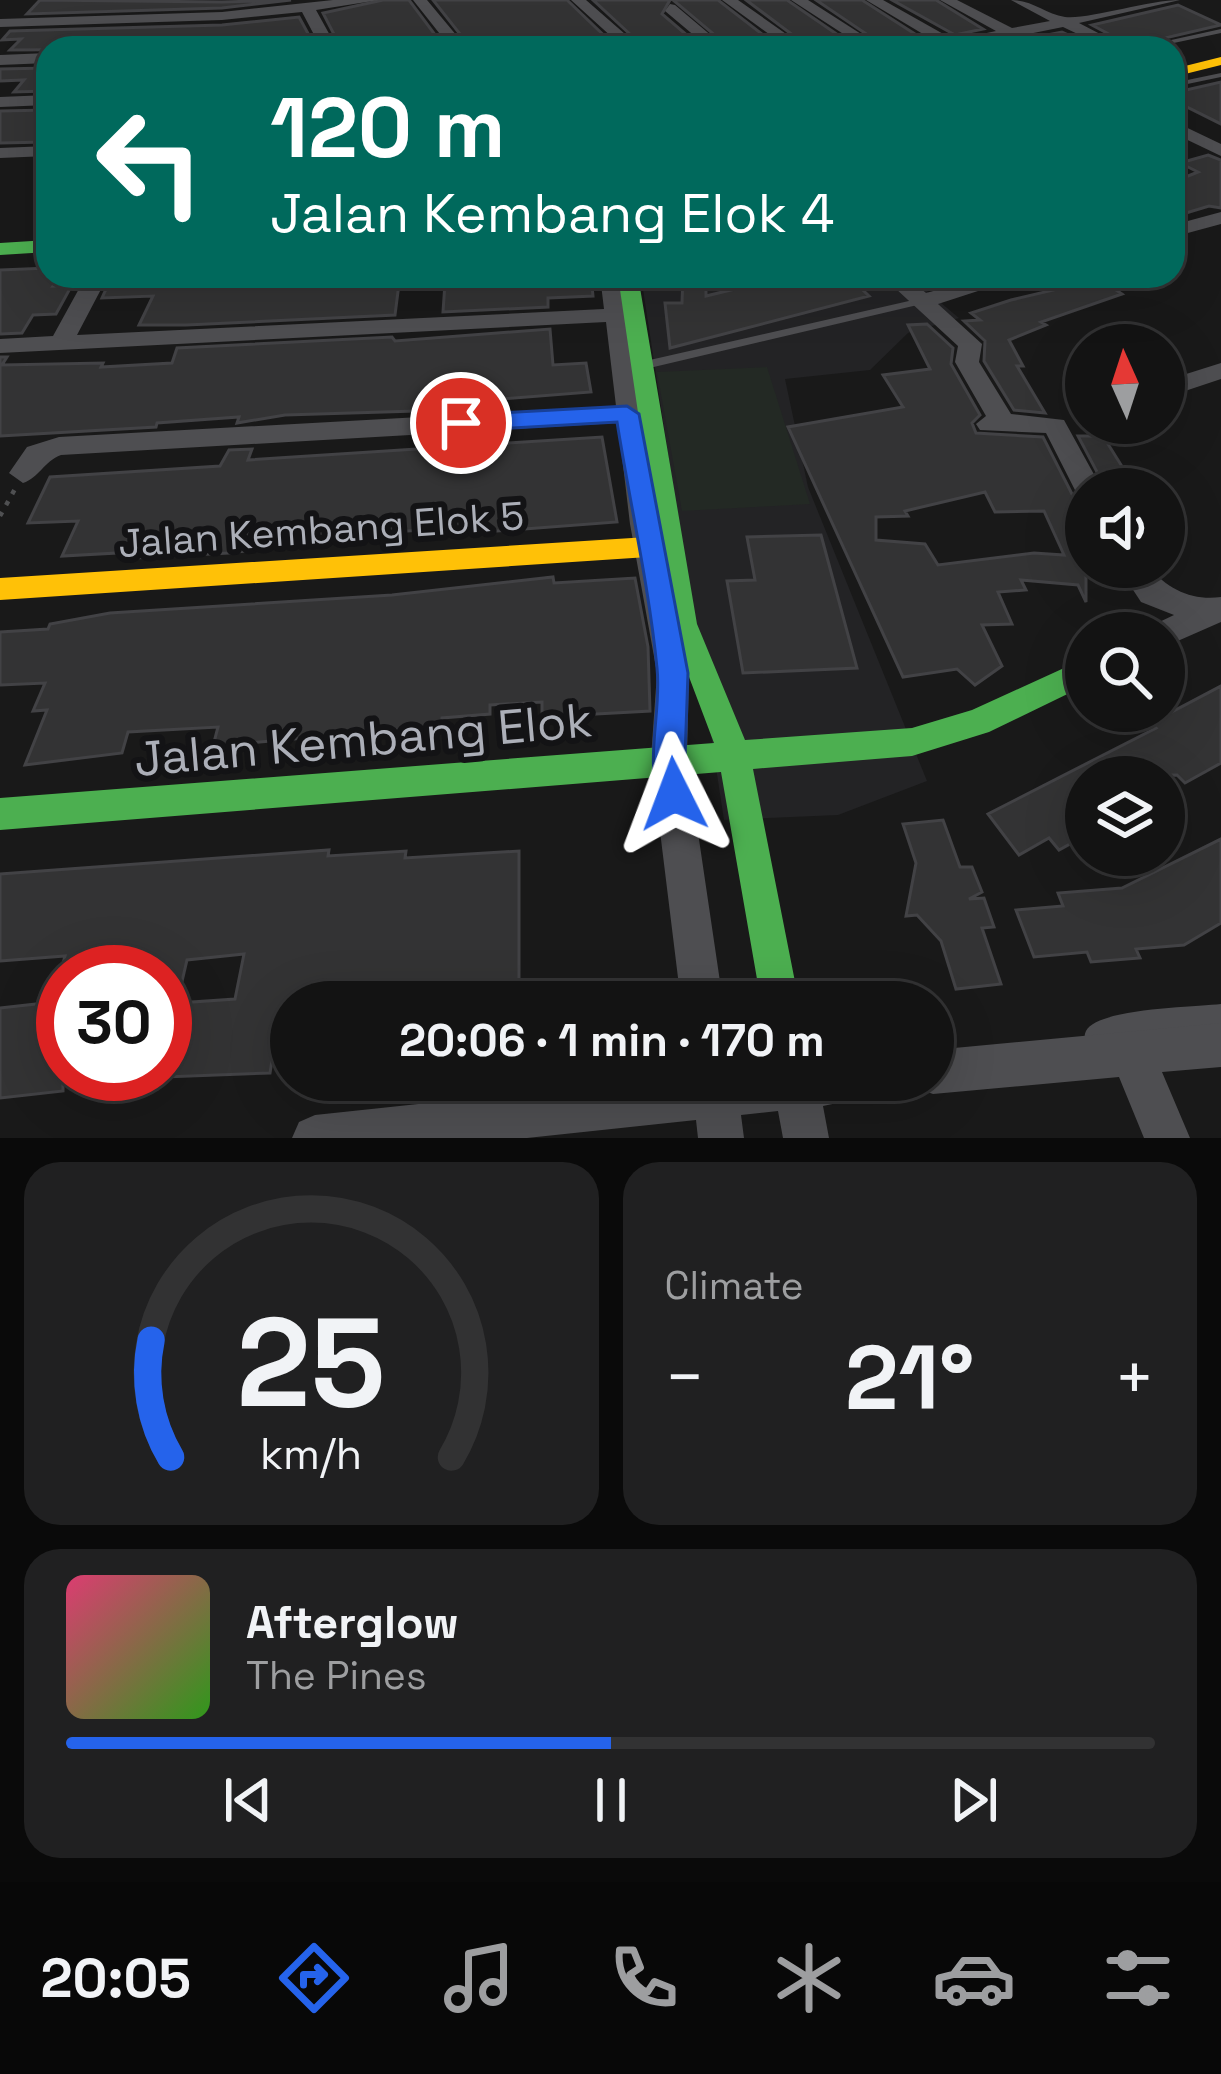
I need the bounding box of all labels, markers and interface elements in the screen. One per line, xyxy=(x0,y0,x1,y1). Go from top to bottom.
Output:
text: 120 m xyxy=(270,74,505,182)
icon: left xyxy=(72,84,228,240)
text: Jalan Kembang Elok 4 xyxy=(270,179,834,248)
north arrow xyxy=(1065,324,1185,444)
map controls xyxy=(1065,324,1185,876)
pin xyxy=(410,372,512,474)
icon: arrive xyxy=(428,390,494,456)
button: sound xyxy=(1065,468,1185,588)
street label: Jalan Kembang Elok 5 xyxy=(117,491,526,568)
button: search xyxy=(1065,612,1185,732)
street label: Jalan Kembang Elok xyxy=(132,689,595,790)
position arrow xyxy=(611,731,737,857)
button: layers xyxy=(1065,756,1185,876)
speed limit sign: 30 xyxy=(36,945,192,1101)
text: 20:06 · 1 min · 170 m xyxy=(399,1012,825,1069)
text: Climate xyxy=(665,1261,804,1310)
text: 25 xyxy=(237,1283,386,1442)
text: 21° xyxy=(845,1320,975,1435)
text: − xyxy=(665,1335,705,1419)
text: + xyxy=(1114,1335,1155,1419)
text: km/h xyxy=(260,1426,362,1481)
text: Afterglow xyxy=(246,1594,459,1651)
text: The Pines xyxy=(246,1651,427,1700)
icon: previous xyxy=(215,1767,281,1833)
icon: pause xyxy=(578,1767,644,1833)
icon: next xyxy=(941,1767,1007,1833)
icon: directions xyxy=(272,1936,356,2020)
icon: music xyxy=(437,1936,521,2020)
icon: phone xyxy=(602,1936,686,2020)
icon: climate xyxy=(767,1936,851,2020)
icon: car xyxy=(932,1936,1016,2020)
icon: filters xyxy=(1096,1936,1180,2020)
text: 20:05 xyxy=(40,1944,191,2013)

